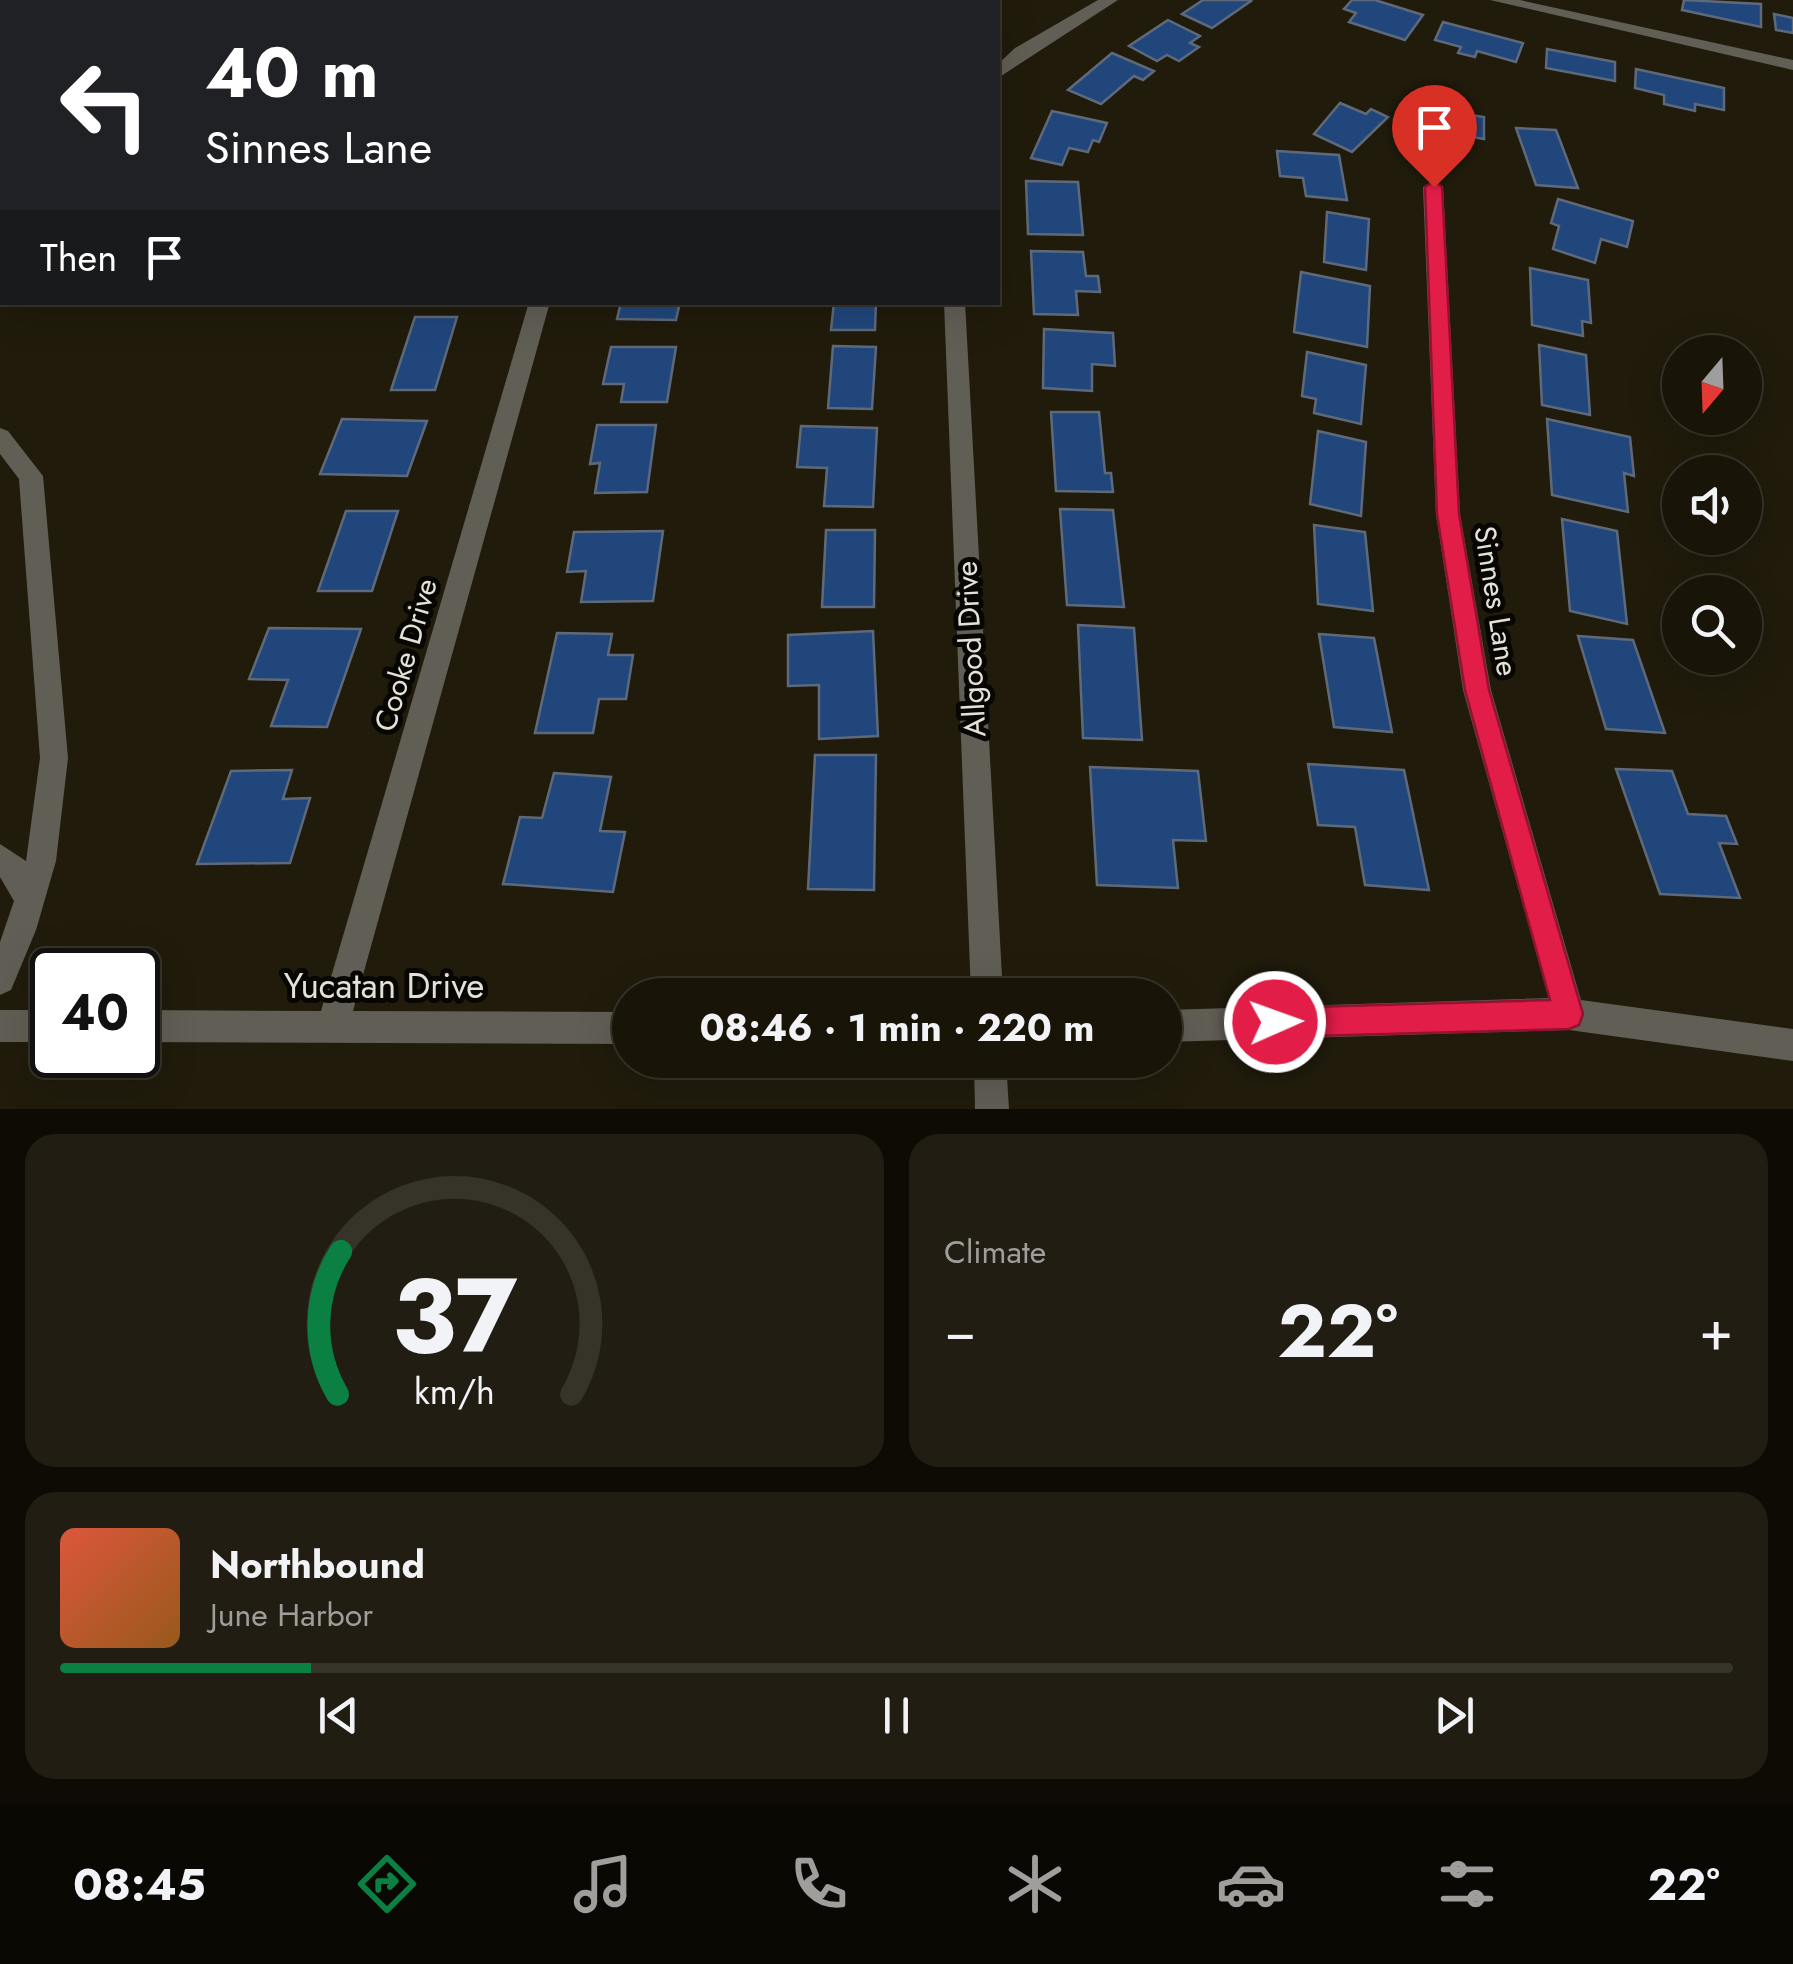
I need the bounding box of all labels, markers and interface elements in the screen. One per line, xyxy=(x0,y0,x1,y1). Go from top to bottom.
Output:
text: 40 m xyxy=(205,22,379,123)
icon: left xyxy=(40,40,170,170)
pin xyxy=(1392,85,1477,188)
icon: arrive xyxy=(1407,100,1462,155)
text: Sinnes Lane xyxy=(205,115,432,180)
text: Then xyxy=(40,230,117,285)
icon: arrive xyxy=(137,230,192,285)
north arrow xyxy=(1662,335,1762,435)
map controls xyxy=(1662,335,1762,675)
button: sound xyxy=(1662,455,1762,555)
street label: Sinnes Lane xyxy=(1463,523,1530,679)
street label: Allgood Drive xyxy=(944,560,997,738)
street label: Cooke Drive xyxy=(363,573,448,736)
button: search xyxy=(1662,575,1762,675)
speed limit sign: 40 xyxy=(30,948,160,1078)
street label: Yucatan Drive xyxy=(284,961,484,1011)
position arrow xyxy=(1223,970,1327,1074)
text: 08:46 · 1 min · 220 m xyxy=(699,1000,1095,1055)
text: Climate xyxy=(944,1229,1046,1275)
text: 37 xyxy=(392,1241,518,1391)
text: 22° xyxy=(1277,1277,1398,1385)
text: − xyxy=(944,1291,976,1371)
text: + xyxy=(1699,1291,1733,1371)
text: km/h xyxy=(414,1366,495,1417)
text: Northbound xyxy=(210,1537,425,1592)
text: June Harbor xyxy=(210,1592,373,1638)
icon: previous xyxy=(311,1688,366,1743)
icon: pause xyxy=(869,1688,924,1743)
icon: next xyxy=(1427,1688,1482,1743)
icon: directions xyxy=(352,1849,422,1919)
icon: music xyxy=(568,1849,638,1919)
icon: phone xyxy=(784,1849,854,1919)
icon: climate xyxy=(1000,1849,1070,1919)
icon: car xyxy=(1216,1849,1286,1919)
icon: filters xyxy=(1432,1849,1502,1919)
text: 08:45 xyxy=(73,1852,206,1917)
text: 22° xyxy=(1648,1852,1720,1917)

